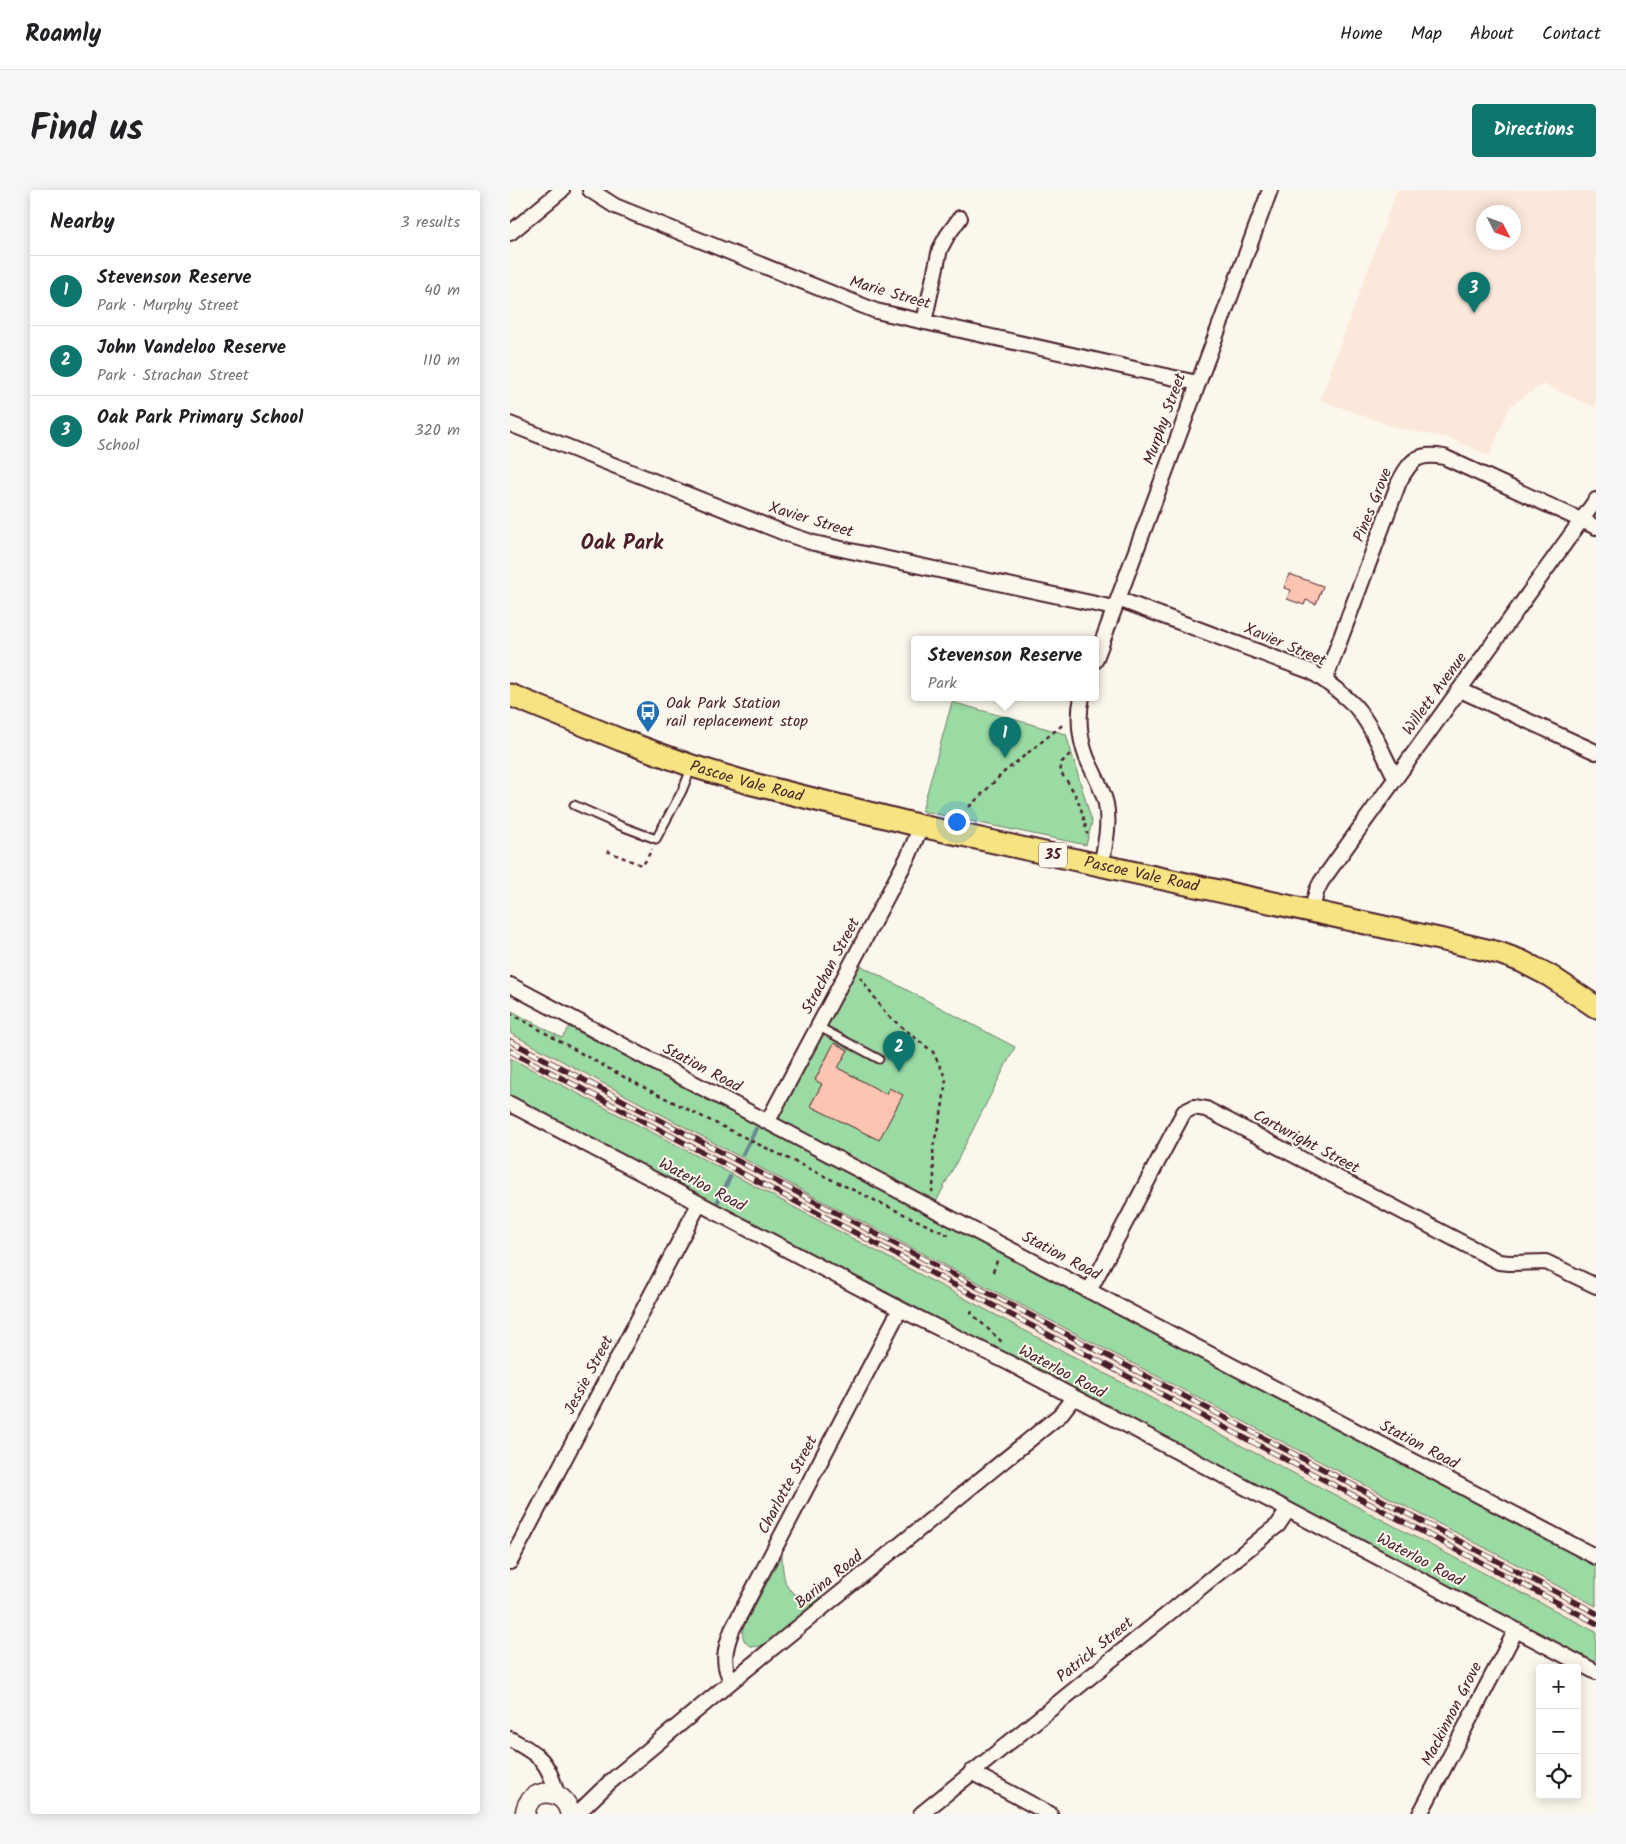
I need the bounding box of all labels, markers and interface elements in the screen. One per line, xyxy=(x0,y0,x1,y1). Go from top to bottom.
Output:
text: Roamly xyxy=(25,15,101,54)
text: Home xyxy=(1340,20,1383,49)
text: Map xyxy=(1411,20,1442,49)
text: About xyxy=(1470,20,1514,49)
text: Contact xyxy=(1542,20,1601,49)
text: Find us xyxy=(30,102,143,158)
button: Directions xyxy=(1472,104,1596,157)
north arrow xyxy=(1476,205,1521,250)
text: Nearby xyxy=(50,206,115,239)
text: 3 results xyxy=(401,210,460,235)
text: Stevenson Reserve xyxy=(97,263,252,293)
street label: Marie Street xyxy=(846,269,934,317)
pin: 3 xyxy=(1458,272,1490,313)
text: 1 xyxy=(64,278,68,303)
text: 40 m xyxy=(424,278,460,303)
text: Park · Murphy Street xyxy=(97,293,239,318)
text: John Vandeloo Reserve xyxy=(97,333,286,363)
text: 2 xyxy=(61,348,71,373)
text: 110 m xyxy=(423,348,460,373)
text: Park · Strachan Street xyxy=(97,363,249,388)
street label: Murphy Street xyxy=(1137,369,1193,469)
text: Oak Park Primary School xyxy=(97,403,303,433)
text: 3 xyxy=(62,418,70,443)
text: 320 m xyxy=(414,418,460,443)
text: School xyxy=(97,433,140,458)
street label: Pines Grove xyxy=(1347,464,1399,546)
street label: Xavier Street xyxy=(765,495,857,545)
district label: Oak Park xyxy=(581,527,664,560)
street label: Xavier Street xyxy=(1240,616,1331,674)
popup xyxy=(911,636,1099,701)
text: Stevenson Reserve xyxy=(928,641,1082,671)
street label: Willett Avenue xyxy=(1396,647,1474,741)
text: Park xyxy=(928,671,957,696)
place label: Oak Park Station rail replacement stop xyxy=(666,691,808,734)
bus stop icon: Oak Park Station rail replacement stop xyxy=(635,699,661,733)
pin: 1 xyxy=(989,717,1021,758)
street label: Pascoe Vale Road xyxy=(687,754,807,809)
your location xyxy=(944,809,970,835)
road number: 35 xyxy=(1039,842,1067,868)
street label: Pascoe Vale Road xyxy=(1082,849,1202,899)
street label: Strachan Street xyxy=(795,913,867,1019)
pin: 2 xyxy=(883,1031,915,1072)
street label: Station Road xyxy=(658,1037,747,1100)
street label: Cartwright Street xyxy=(1248,1103,1365,1181)
street label: Waterloo Road xyxy=(654,1152,751,1219)
street label: Station Road xyxy=(1017,1225,1106,1288)
street label: Jessie Street xyxy=(558,1330,621,1419)
street label: Waterloo Road xyxy=(1014,1339,1111,1406)
street label: Station Road xyxy=(1375,1414,1464,1477)
street label: Charlotte Street xyxy=(751,1430,825,1539)
street label: Waterloo Road xyxy=(1372,1527,1469,1594)
street label: Barina Road xyxy=(790,1544,869,1615)
street label: Patrick Street xyxy=(1051,1610,1140,1689)
street label: Mackinnon Grove xyxy=(1415,1657,1489,1771)
map controls xyxy=(1536,1664,1581,1799)
button: + xyxy=(1536,1664,1581,1709)
button: − xyxy=(1536,1709,1581,1754)
button: locate xyxy=(1536,1754,1581,1799)

